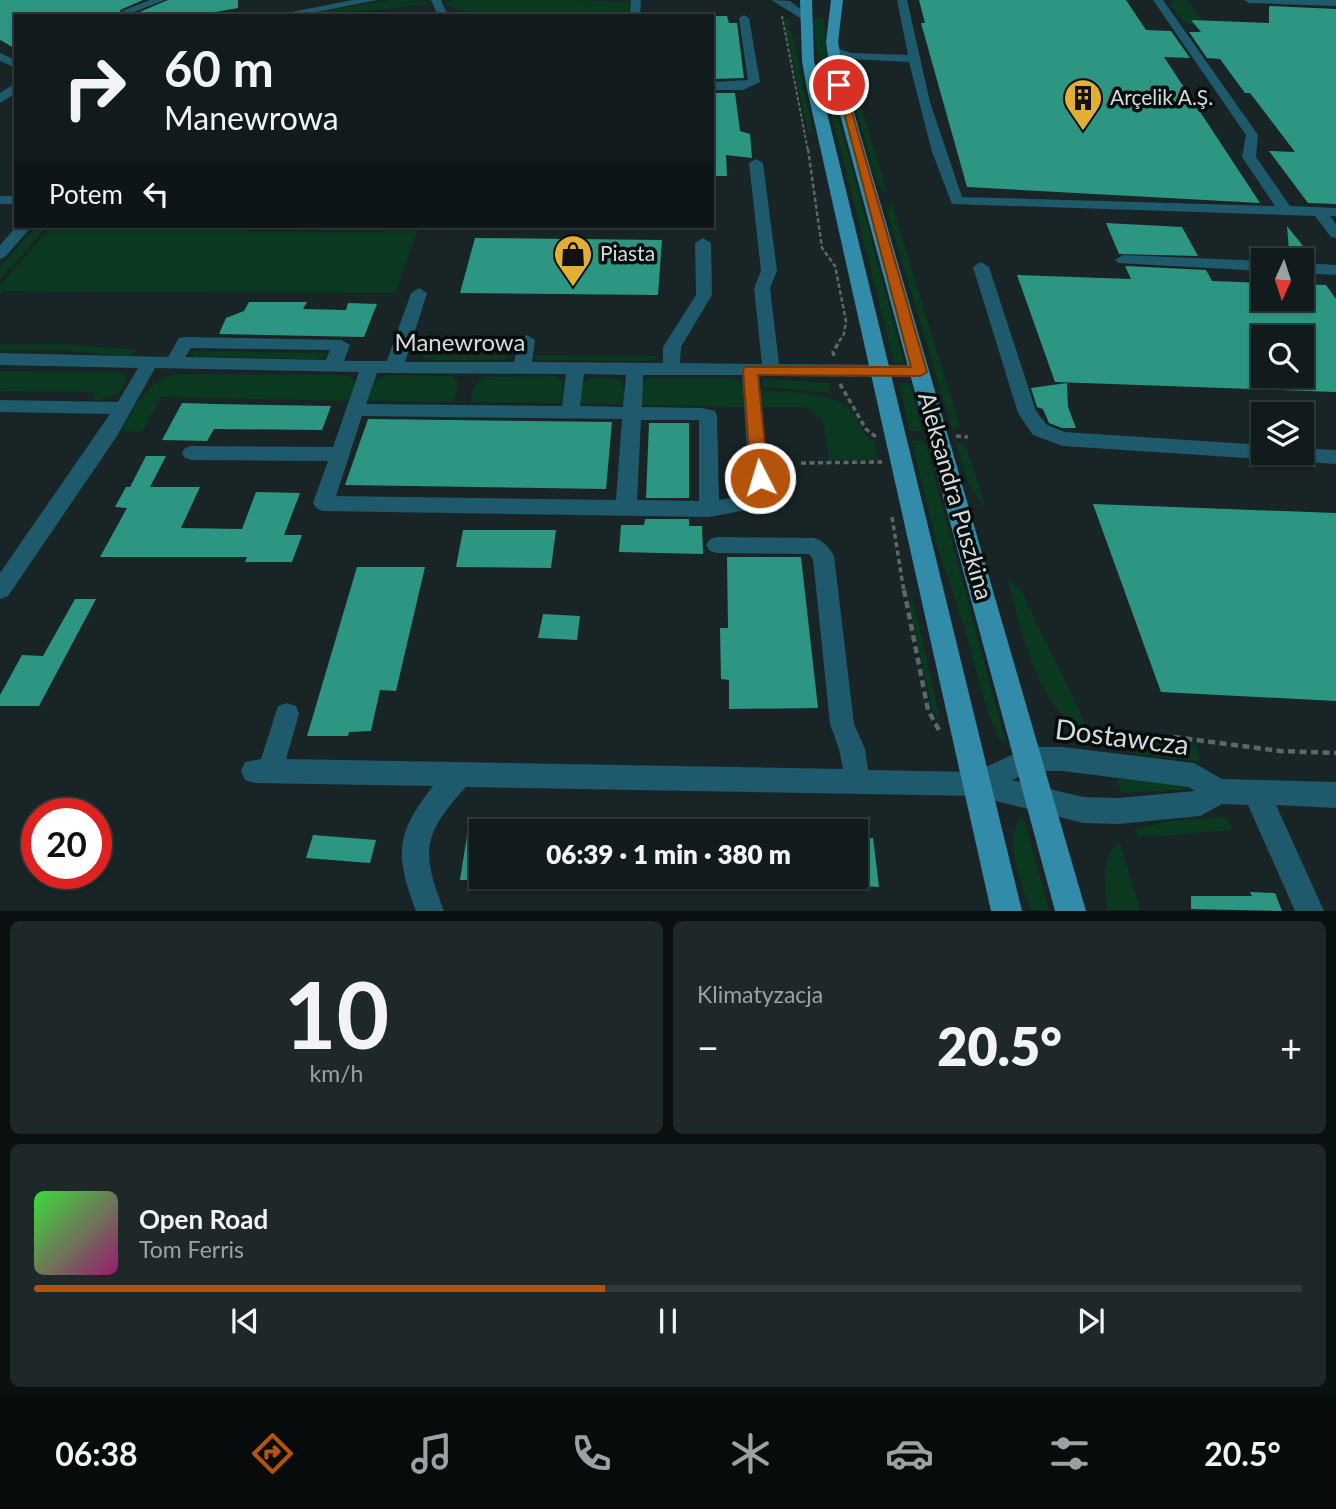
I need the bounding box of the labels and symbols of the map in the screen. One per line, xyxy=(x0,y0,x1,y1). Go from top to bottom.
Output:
pin xyxy=(809,55,869,115)
building icon: Arçelik A.Ş. xyxy=(1062,77,1104,132)
place label: Arçelik A.Ş. xyxy=(1110,84,1213,109)
shop icon: Piasta xyxy=(552,233,594,288)
place label: Piasta xyxy=(600,240,655,265)
north arrow xyxy=(1251,248,1314,312)
street label: Manewrowa xyxy=(395,327,525,356)
street label: Aleksandra Puszkina xyxy=(913,388,1000,603)
position arrow xyxy=(723,441,797,515)
street label: Dostawcza xyxy=(1053,711,1191,761)
speed limit sign: 20 xyxy=(21,798,112,889)

